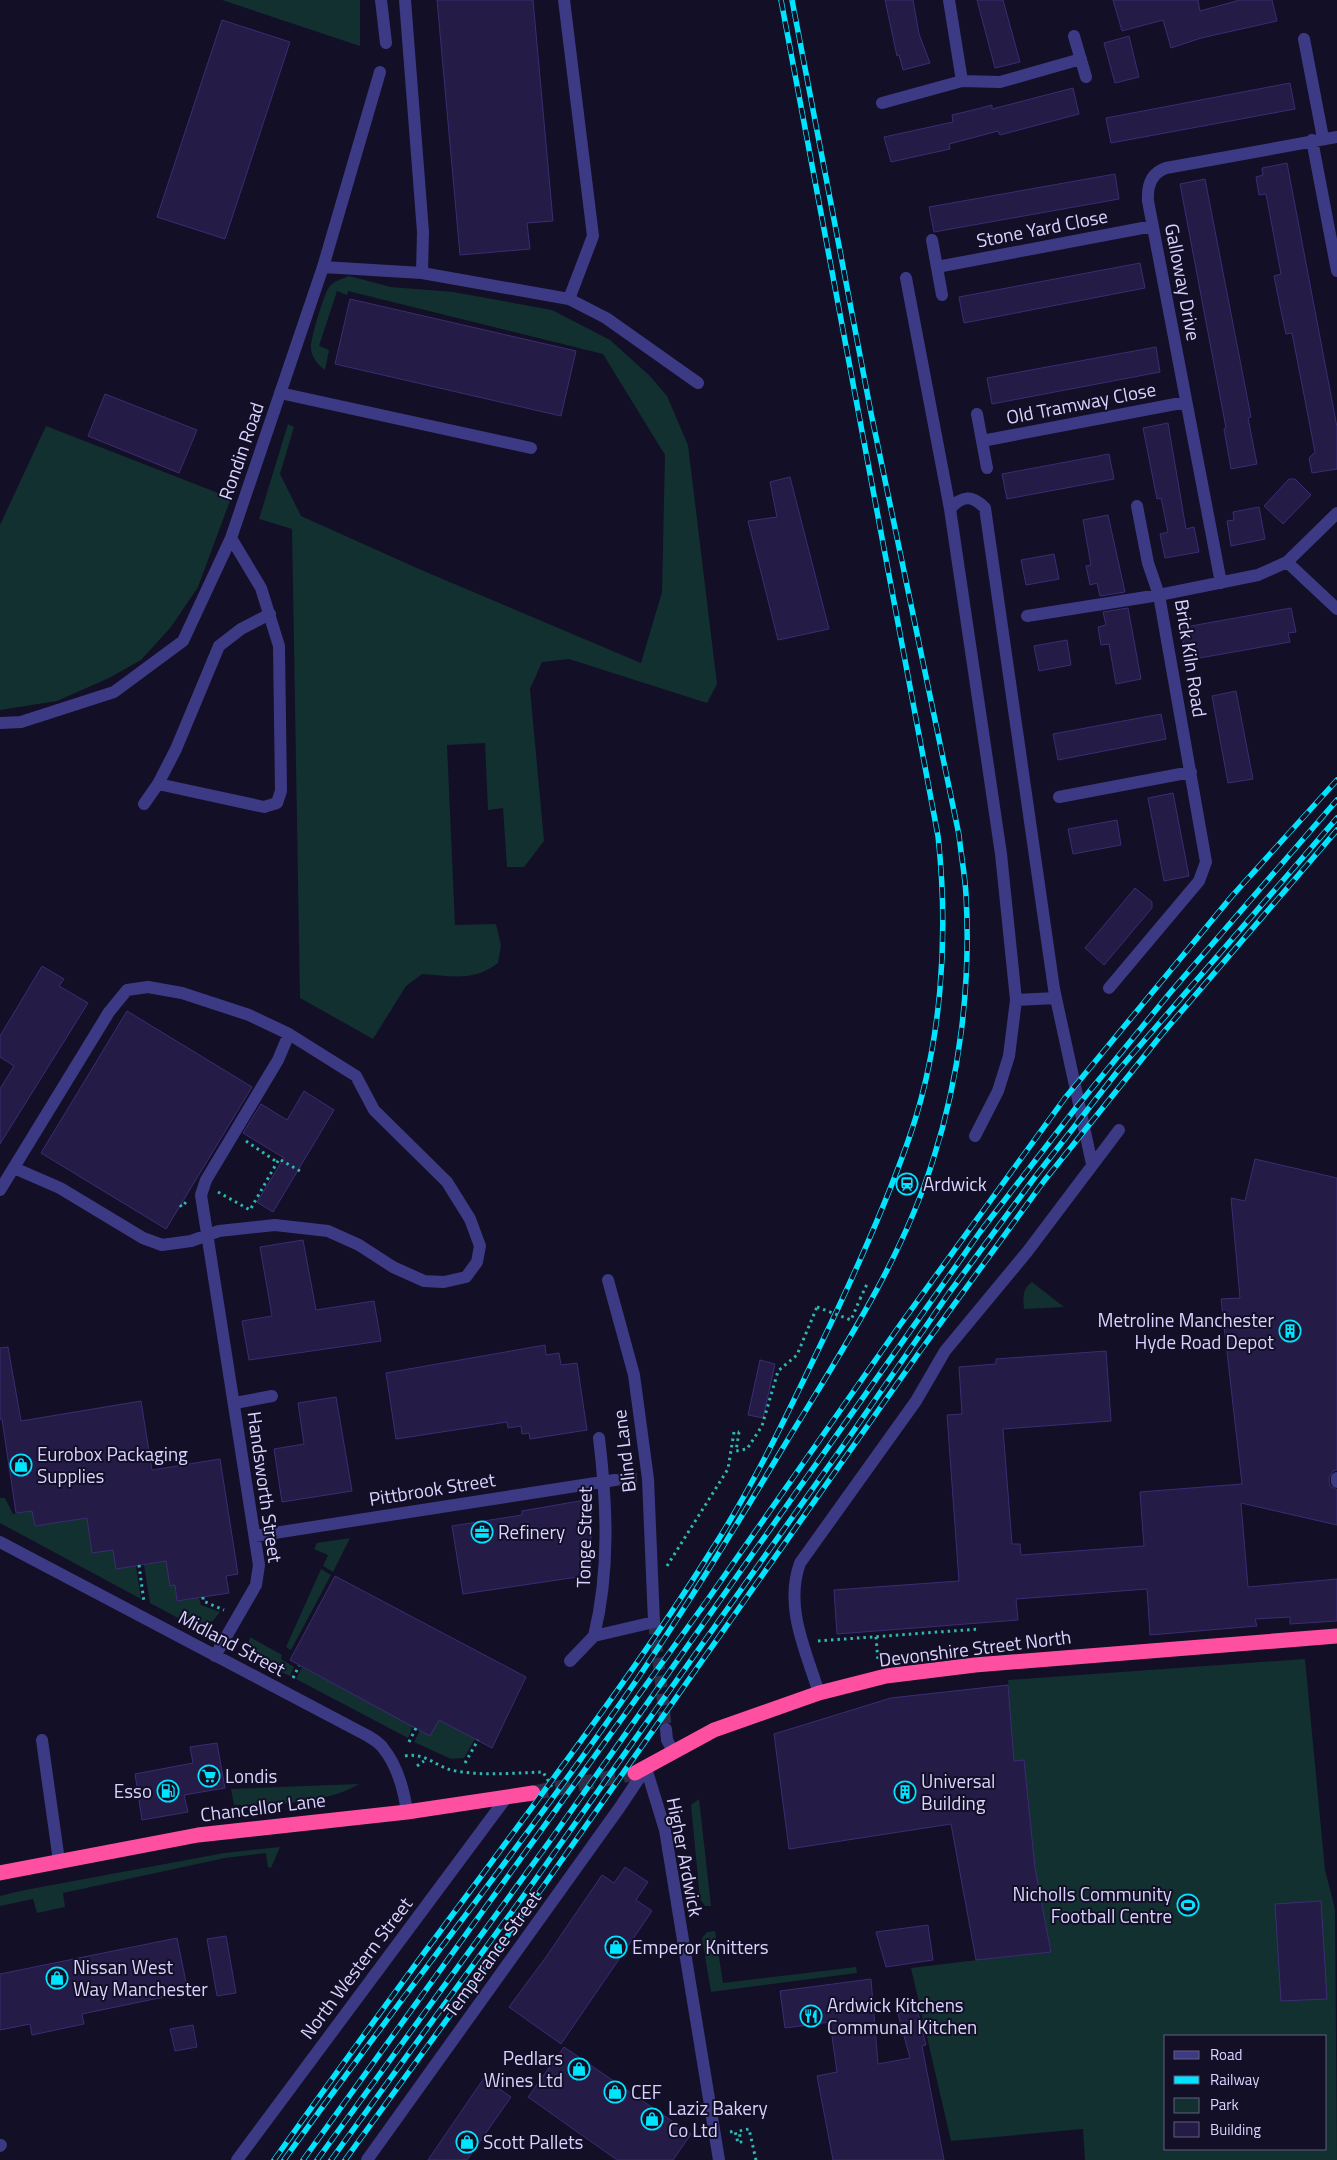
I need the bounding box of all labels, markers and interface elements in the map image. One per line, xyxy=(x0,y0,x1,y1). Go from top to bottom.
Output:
street label: Stone Yard Close xyxy=(974,201,1110,254)
street label: Galloway Drive xyxy=(1158,221,1209,343)
street label: Old Tramway Close xyxy=(1004,374,1158,431)
street label: Rondin Road xyxy=(210,398,271,504)
street label: Brick Kiln Road xyxy=(1168,597,1215,719)
place label: Ardwick xyxy=(923,1169,987,1198)
station icon: Ardwick xyxy=(895,1172,919,1196)
place label: Metroline Manchester Hyde Road Depot xyxy=(1098,1305,1274,1356)
building icon: Metroline Manchester Hyde Road Depot xyxy=(1278,1319,1302,1343)
street label: Blind Lane xyxy=(604,1408,643,1494)
street label: Handsworth Street xyxy=(241,1409,291,1565)
place label: Eurobox Packaging Supplies xyxy=(37,1439,188,1490)
shop icon: Eurobox Packaging Supplies xyxy=(9,1453,33,1477)
street label: Pittbrook Street xyxy=(367,1464,497,1513)
street label: Tonge Street xyxy=(568,1486,599,1588)
place label: Refinery xyxy=(498,1517,565,1546)
office icon: Refinery xyxy=(470,1520,494,1544)
street label: Midland Street xyxy=(174,1602,291,1683)
street label: Devonshire Street North xyxy=(877,1621,1073,1674)
place label: Londis xyxy=(225,1761,277,1790)
supermarket icon: Londis xyxy=(197,1764,221,1788)
place label: Universal Building xyxy=(921,1766,995,1817)
place label: Esso xyxy=(114,1776,152,1805)
fuel station icon: Esso xyxy=(156,1779,180,1803)
building icon: Universal Building xyxy=(893,1780,917,1804)
street label: Chancellor Lane xyxy=(199,1784,327,1829)
street label: Higher Ardwick xyxy=(660,1795,711,1919)
place label: Nicholls Community Football Centre xyxy=(1012,1879,1172,1930)
street label: Temperance Street xyxy=(436,1884,548,2023)
street label: North Western Street xyxy=(292,1890,419,2045)
sports icon: Nicholls Community Football Centre xyxy=(1176,1893,1200,1917)
place label: Emperor Knitters xyxy=(632,1932,769,1961)
shop icon: Emperor Knitters xyxy=(604,1935,628,1959)
place label: Nissan West Way Manchester xyxy=(73,1952,208,2003)
shop icon: Nissan West Way Manchester xyxy=(45,1966,69,1990)
place label: Ardwick Kitchens Communal Kitchen xyxy=(827,1990,977,2041)
restaurant icon: Ardwick Kitchens Communal Kitchen xyxy=(799,2004,823,2028)
legend xyxy=(1164,2035,1327,2150)
place label: Pedlars Wines Ltd xyxy=(484,2043,563,2094)
text: Road xyxy=(1210,2043,1242,2066)
shop icon: Pedlars Wines Ltd xyxy=(567,2057,591,2081)
text: Railway xyxy=(1210,2068,1260,2091)
place label: CEF xyxy=(631,2077,662,2106)
shop icon: CEF xyxy=(603,2080,627,2104)
place label: Laziz Bakery Co Ltd xyxy=(668,2093,768,2144)
text: Park xyxy=(1210,2093,1239,2116)
shop icon: Laziz Bakery Co Ltd xyxy=(640,2107,664,2131)
text: Building xyxy=(1210,2118,1261,2141)
place label: Scott Pallets xyxy=(483,2127,584,2156)
shop icon: Scott Pallets xyxy=(455,2130,479,2154)

